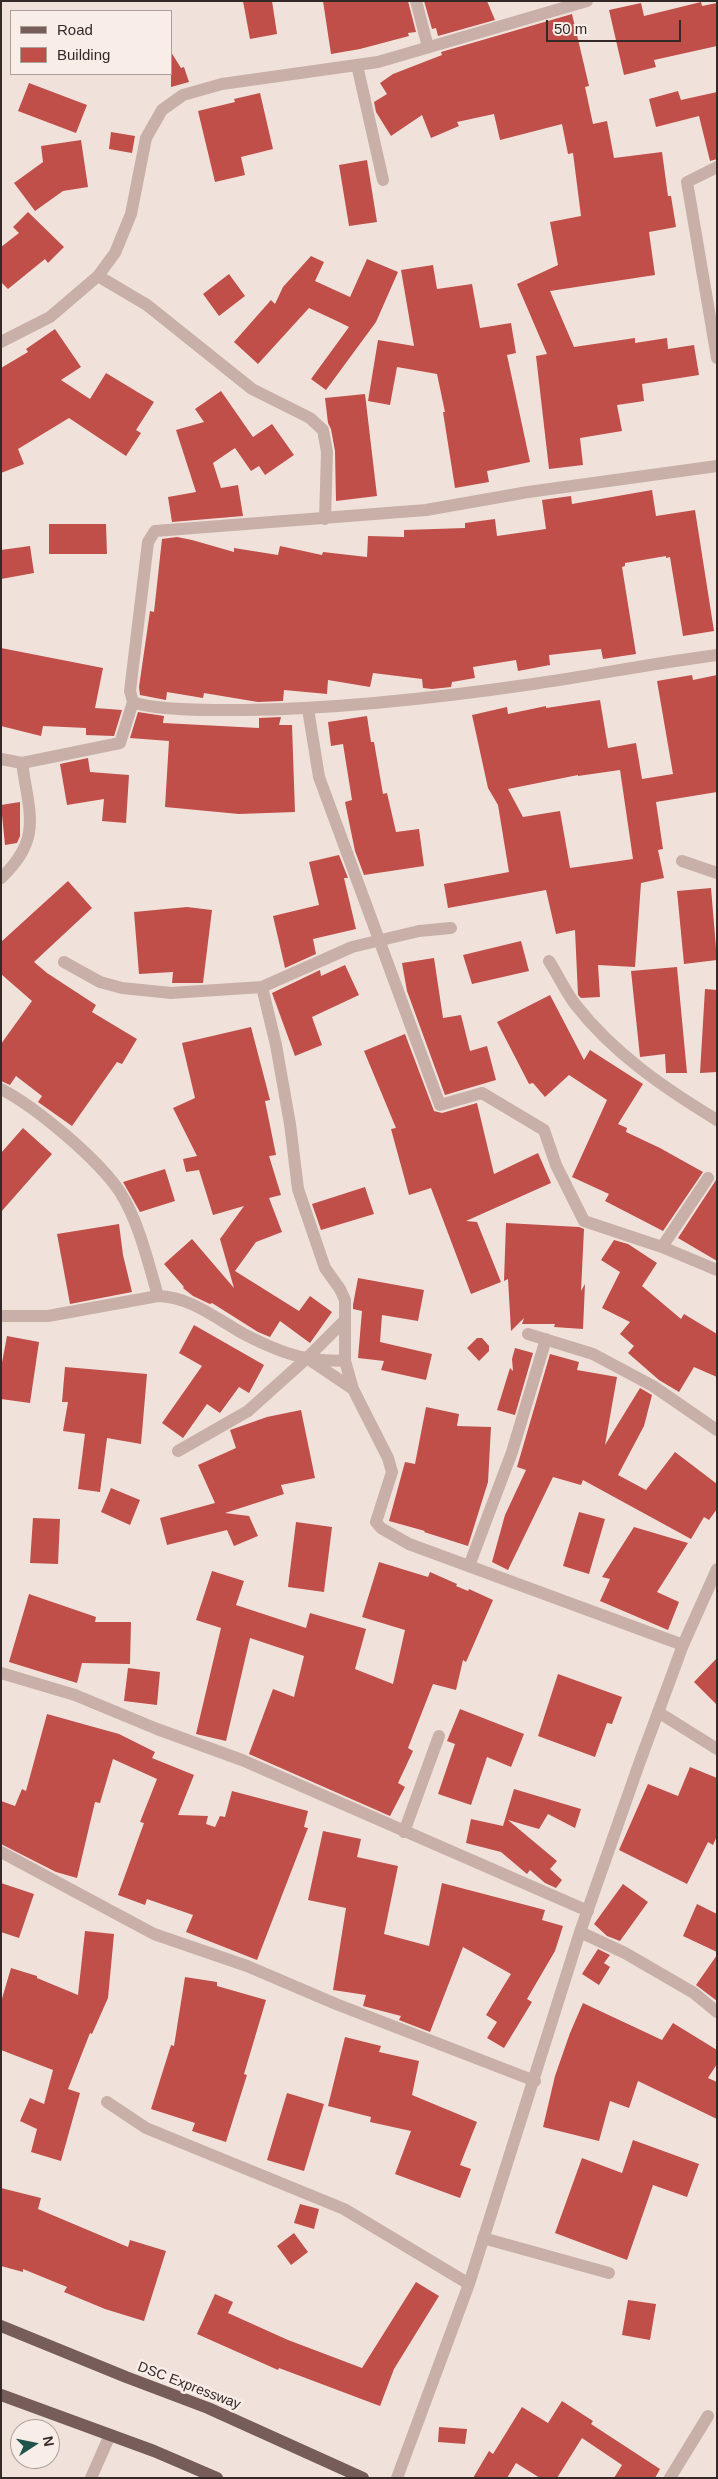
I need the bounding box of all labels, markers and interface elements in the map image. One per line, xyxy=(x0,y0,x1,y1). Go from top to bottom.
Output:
legend xyxy=(10,10,172,75)
scale bar xyxy=(548,10,683,42)
text: 50 m xyxy=(554,20,587,37)
text: Road xyxy=(57,21,93,38)
text: Building xyxy=(57,46,110,63)
street label: DSC Expressway xyxy=(135,2359,243,2413)
north arrow xyxy=(10,2419,60,2469)
text: N xyxy=(40,2435,58,2448)

